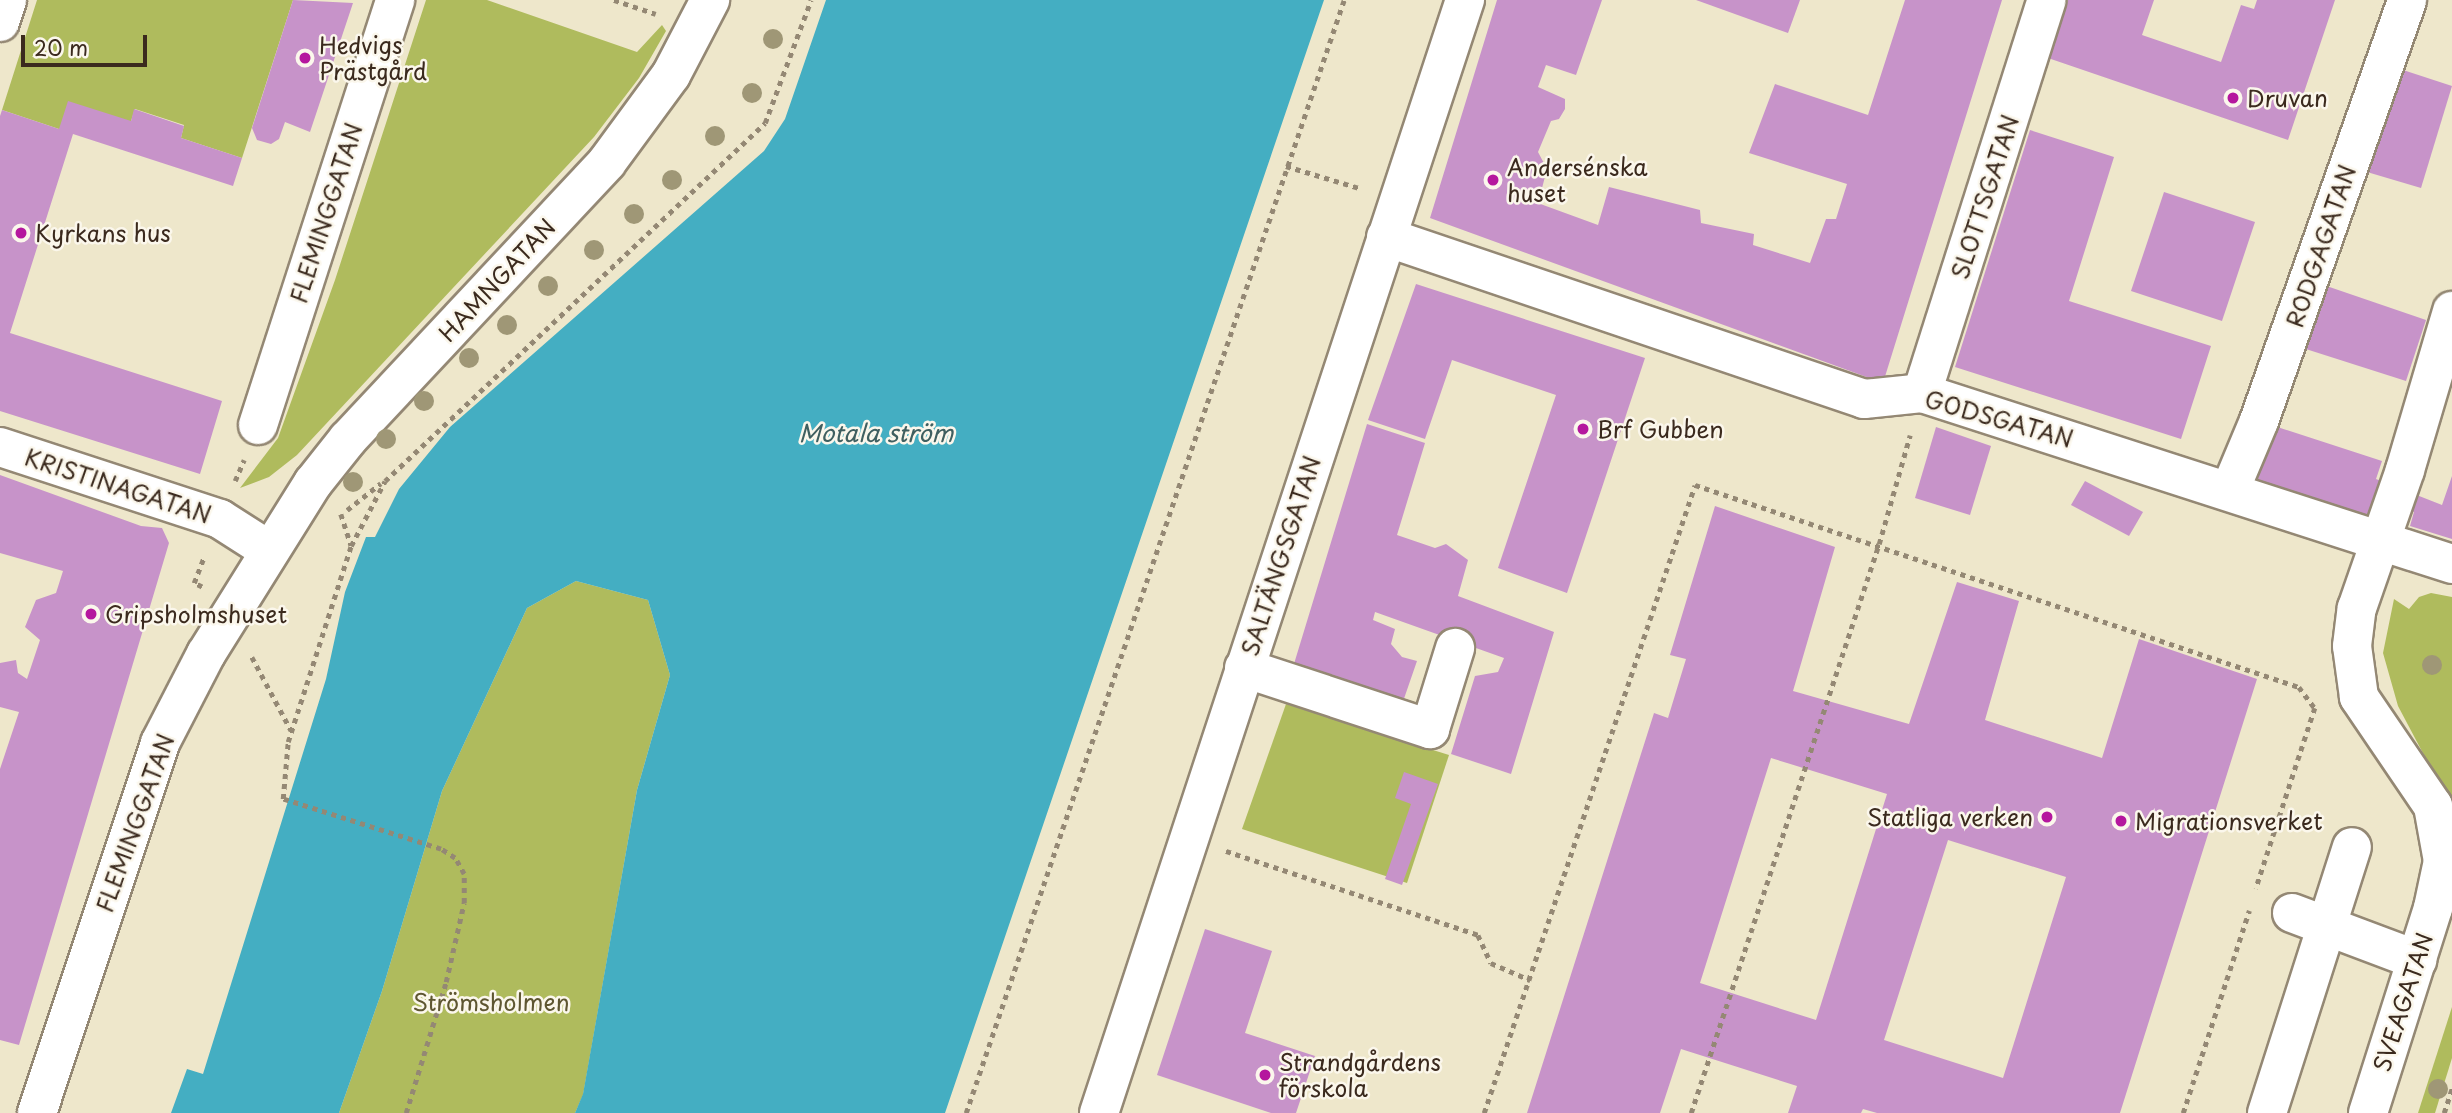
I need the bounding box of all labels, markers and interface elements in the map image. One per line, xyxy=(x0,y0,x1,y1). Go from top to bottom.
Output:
scale bar xyxy=(24,21,150,65)
text: 20 m xyxy=(34,31,88,63)
place label: Hedvigs Prästgård xyxy=(319,31,427,85)
marker: Hedvigs Prästgård xyxy=(297,50,313,66)
place label: Druvan xyxy=(2247,84,2328,112)
marker: Druvan xyxy=(2225,90,2241,106)
street label: SLOTTSGATAN xyxy=(1945,112,2025,282)
street label: FLEMINGGATAN xyxy=(284,120,368,306)
place label: Andersénska huset xyxy=(1507,153,1648,207)
street label: RODGAGATAN xyxy=(2280,161,2362,331)
marker: Andersénska huset xyxy=(1485,172,1501,188)
street label: HAMNGATAN xyxy=(433,213,561,347)
place label: Kyrkans hus xyxy=(35,219,170,247)
marker: Kyrkans hus xyxy=(13,225,29,241)
street label: GODSGATAN xyxy=(1922,385,2076,453)
place label: Brf Gubben xyxy=(1597,415,1724,443)
water label: Motala ström xyxy=(798,419,954,447)
marker: Brf Gubben xyxy=(1575,421,1591,437)
street label: KRISTINAGATAN xyxy=(21,443,215,529)
street label: SALTÄNGSGATAN xyxy=(1236,453,1326,659)
place label: Gripsholmshuset xyxy=(105,600,287,628)
marker: Gripsholmshuset xyxy=(83,606,99,622)
street label: FLEMINGGATAN xyxy=(90,730,180,916)
place label: Statliga verken xyxy=(1865,803,2033,831)
place label: Migrationsverket xyxy=(2135,807,2323,835)
marker: Statliga verken xyxy=(2039,809,2055,825)
marker: Migrationsverket xyxy=(2113,813,2129,829)
street label: SVEAGATAN xyxy=(2368,929,2438,1075)
park label: Strömsholmen xyxy=(412,988,570,1016)
place label: Strandgårdens förskola xyxy=(1279,1048,1441,1102)
marker: Strandgårdens förskola xyxy=(1257,1067,1273,1083)

